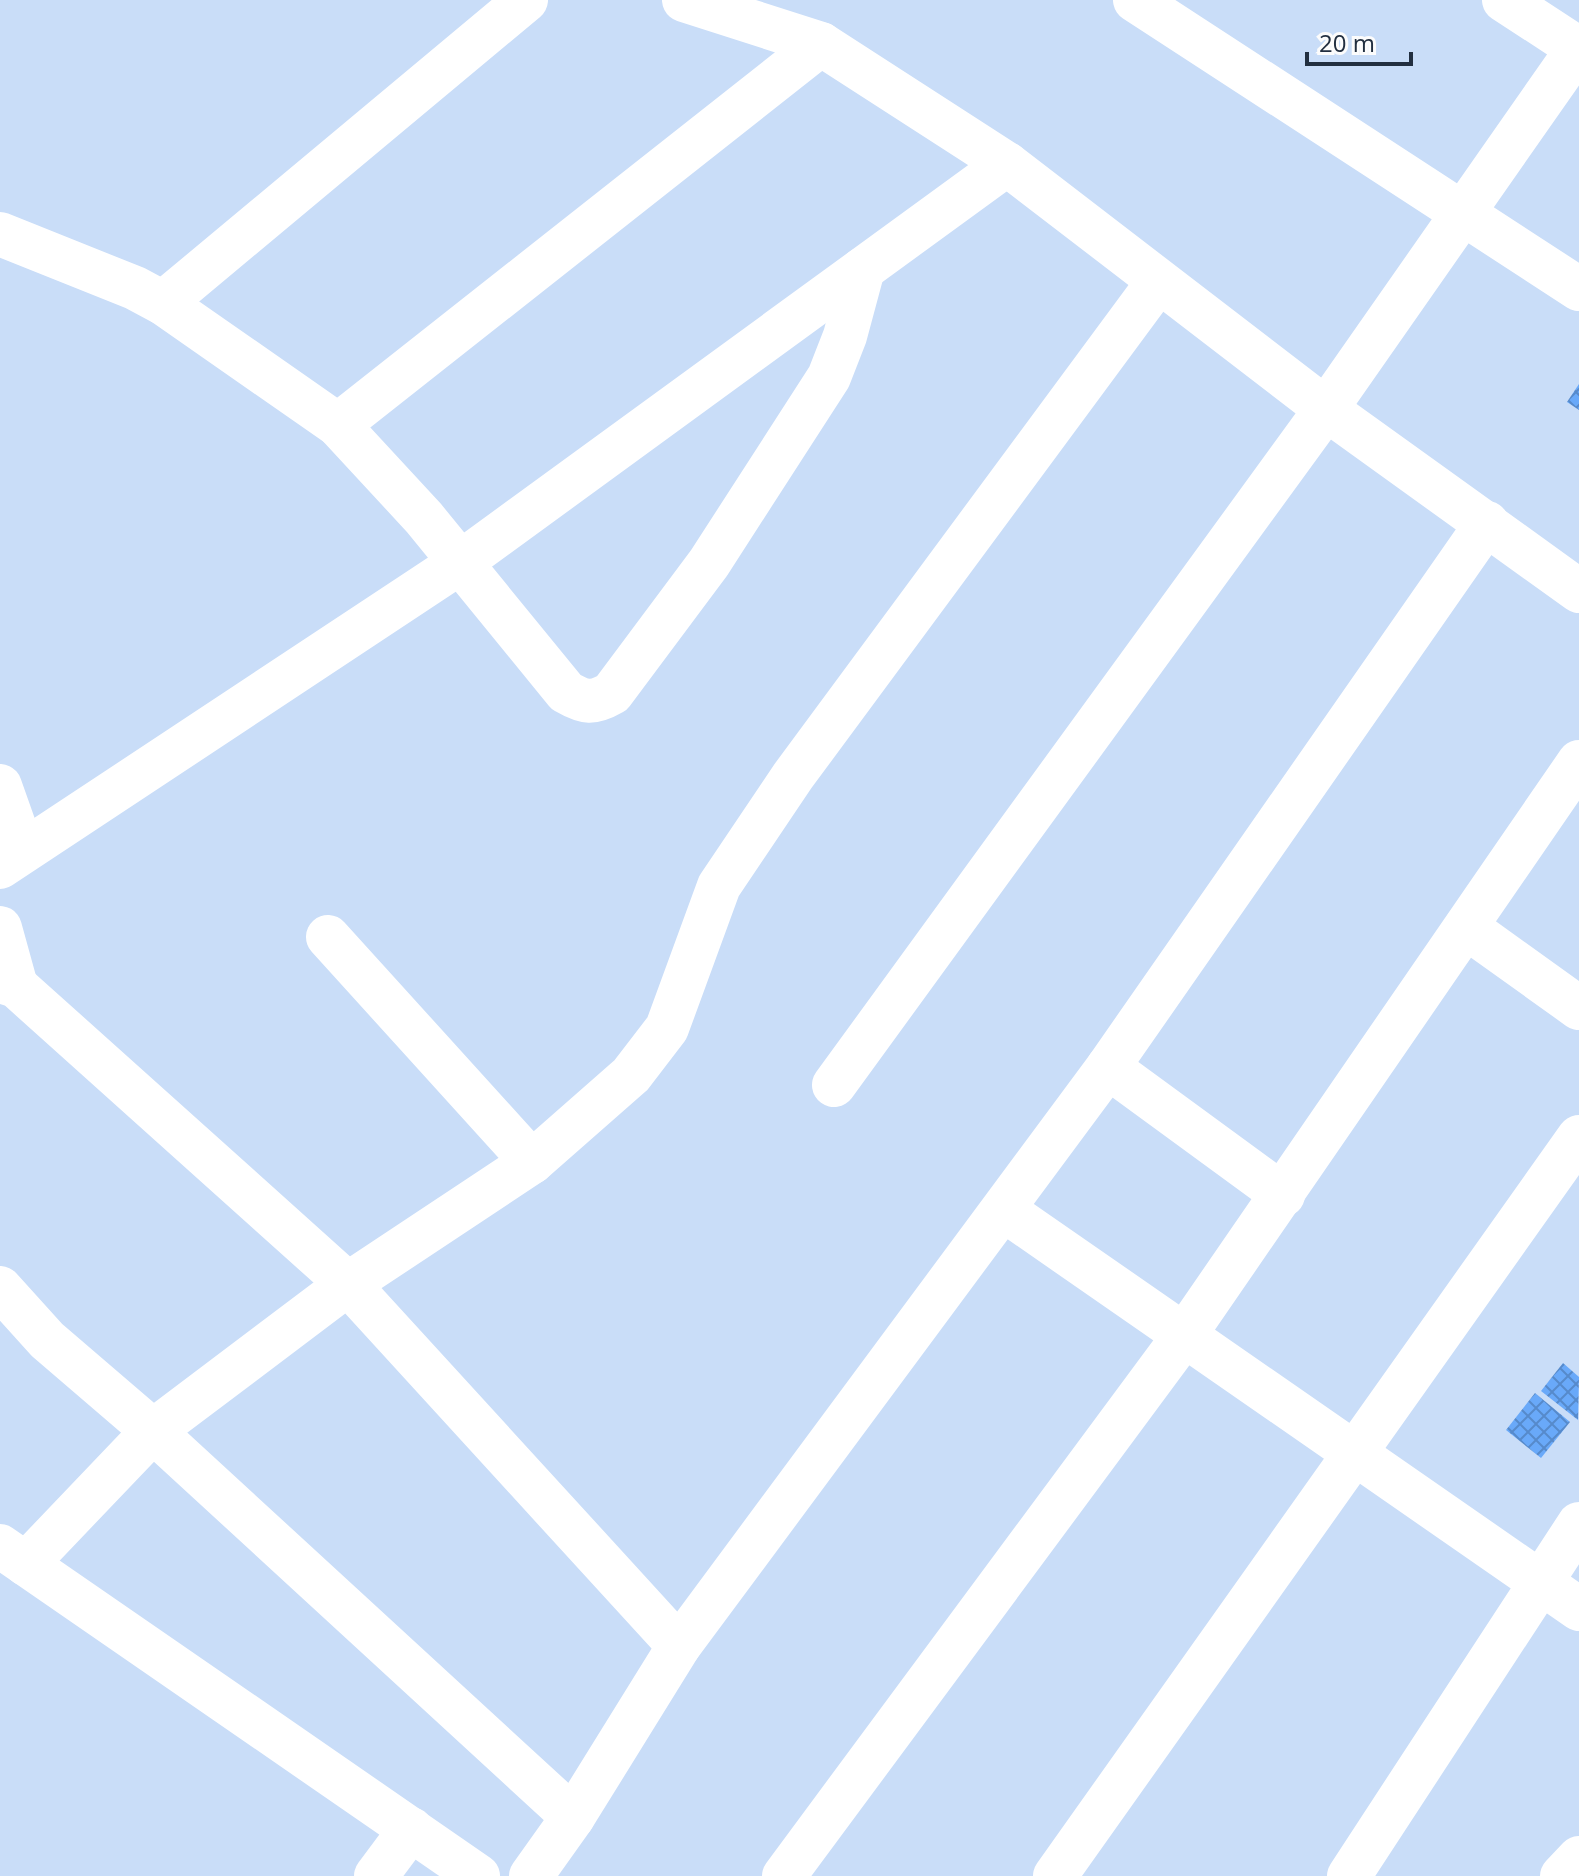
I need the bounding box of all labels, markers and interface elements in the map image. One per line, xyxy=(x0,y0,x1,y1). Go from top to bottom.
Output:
scale bar xyxy=(1307,16,1411,66)
text: 20 m xyxy=(1319,26,1375,59)

